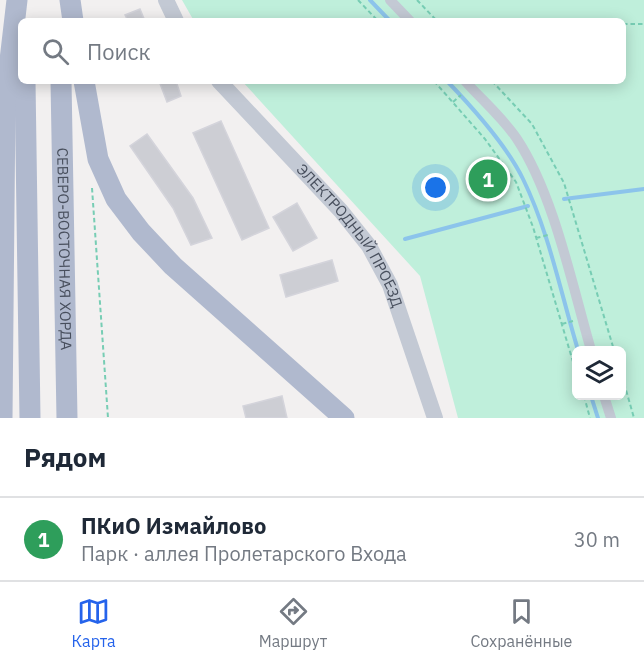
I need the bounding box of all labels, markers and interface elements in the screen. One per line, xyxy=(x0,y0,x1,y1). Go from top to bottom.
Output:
search box xyxy=(18,18,626,84)
icon: search xyxy=(39,35,72,68)
text: Поиск xyxy=(87,37,151,66)
street label: СЕВЕРО-ВОСТОЧНАЯ ХОРДА xyxy=(53,147,76,351)
pin: 1 xyxy=(468,156,508,201)
street label: ЭЛЕКТРОДНЫЙ ПРОЕЗД xyxy=(293,160,407,310)
your location xyxy=(421,173,450,202)
map controls xyxy=(572,346,626,400)
button: layers xyxy=(572,346,626,400)
text: Рядом xyxy=(24,440,106,474)
text: ПКиО Измайлово xyxy=(81,511,266,540)
text: 1 xyxy=(38,526,50,553)
text: 30 m xyxy=(574,526,620,553)
text: Парк · аллея Пролетарского Входа xyxy=(81,540,407,567)
tab: Карта xyxy=(72,595,116,651)
tab: Маршрут xyxy=(259,595,327,651)
tab: Сохранённые xyxy=(470,595,572,651)

